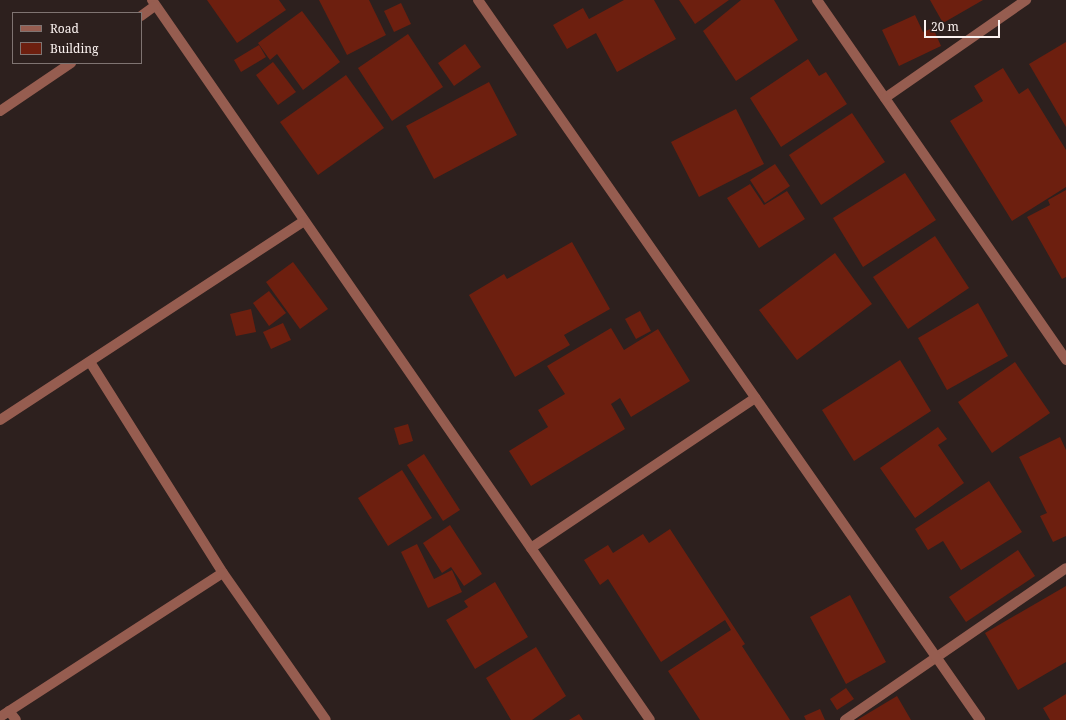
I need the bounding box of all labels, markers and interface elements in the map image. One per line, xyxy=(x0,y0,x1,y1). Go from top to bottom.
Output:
legend xyxy=(12,12,142,64)
scale bar xyxy=(926,12,1002,38)
text: 20 m xyxy=(931,18,959,35)
text: Road xyxy=(50,20,79,37)
text: Building xyxy=(50,40,98,57)

